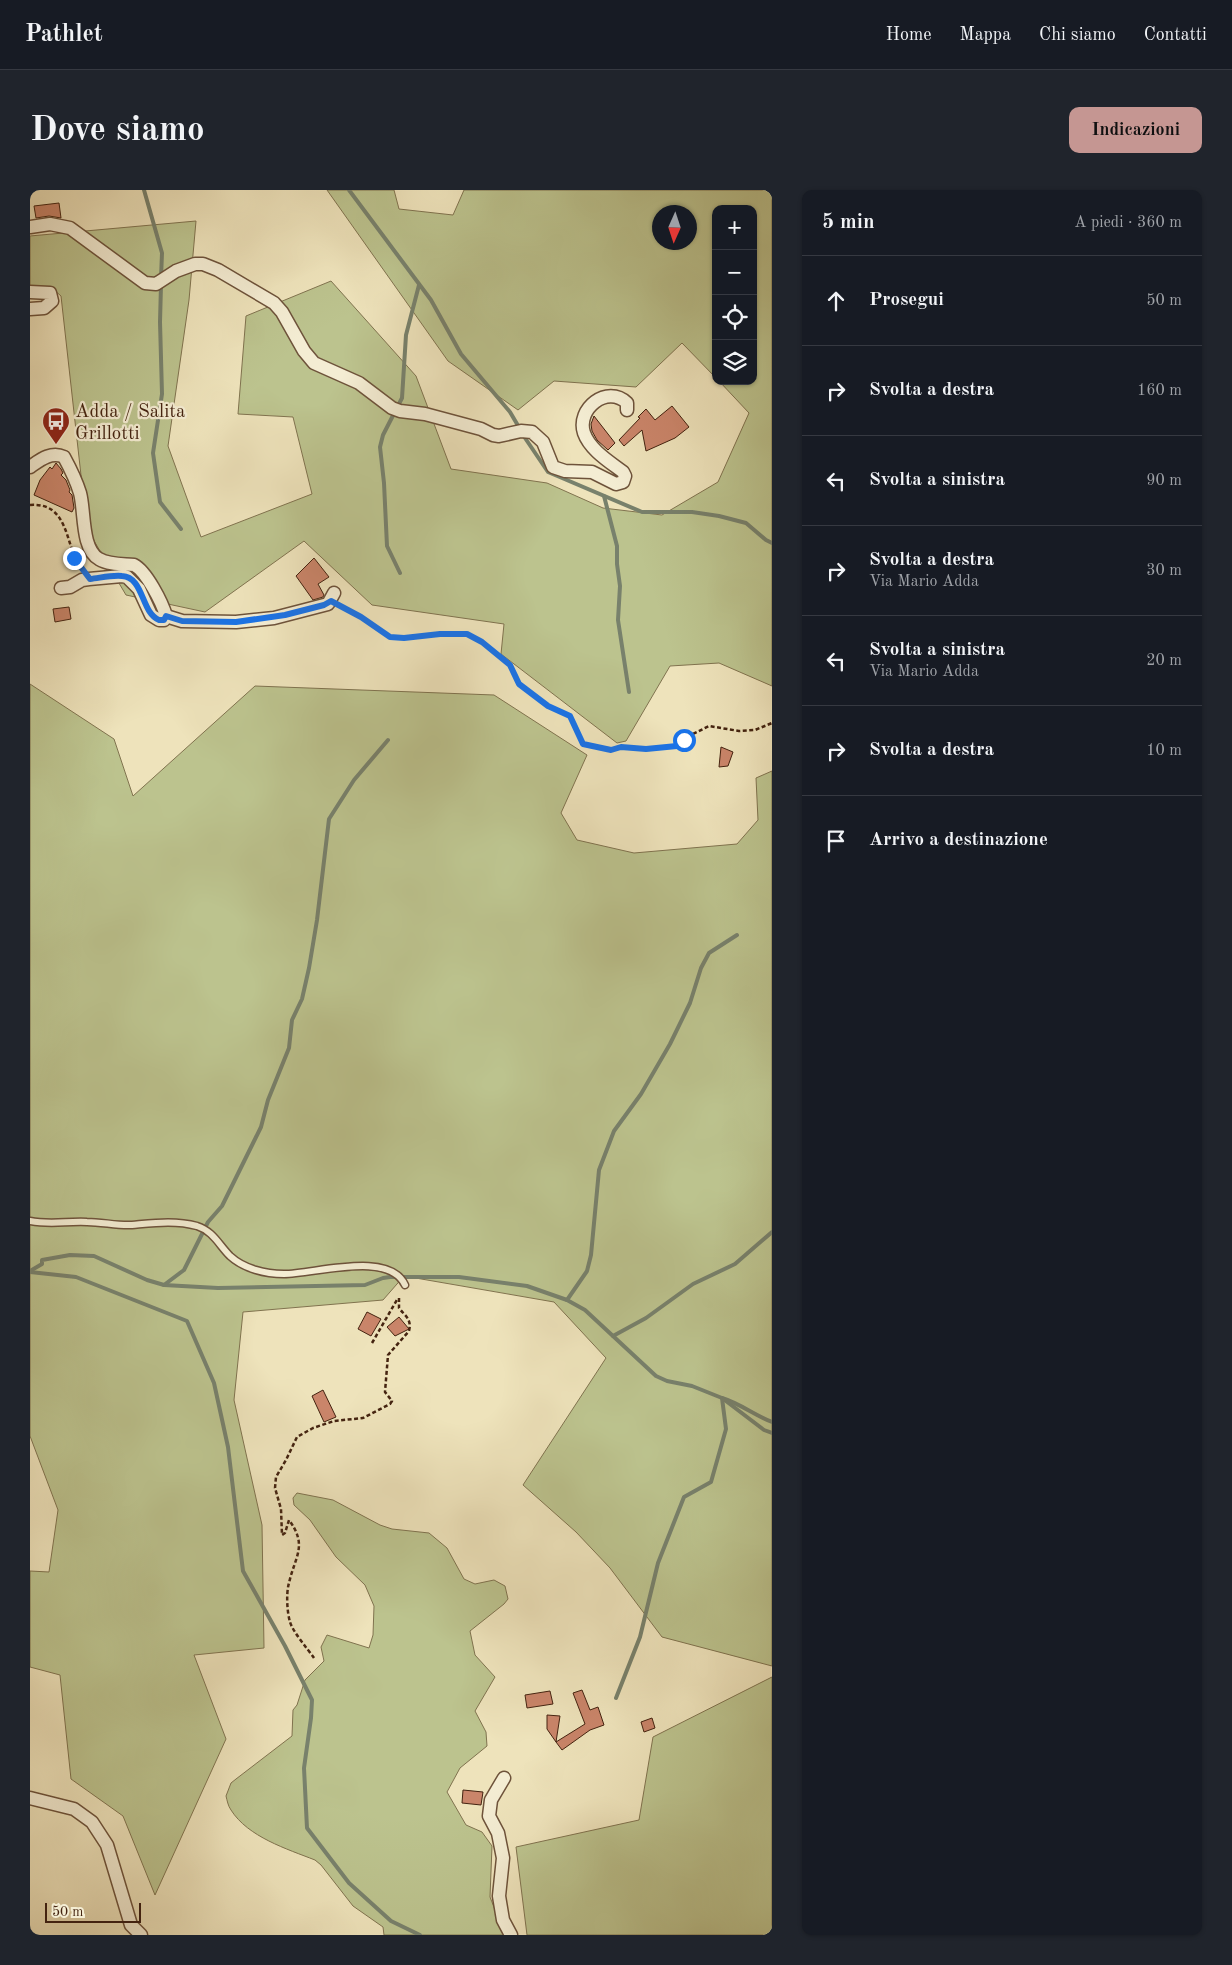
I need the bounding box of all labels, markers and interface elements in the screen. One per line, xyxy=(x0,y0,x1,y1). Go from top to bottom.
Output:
text: Pathlet xyxy=(25,23,103,47)
text: Home xyxy=(886,26,932,44)
text: Mappa xyxy=(960,26,1011,44)
text: Chi siamo xyxy=(1039,26,1116,44)
text: Contatti xyxy=(1144,26,1207,44)
button: Indicazioni xyxy=(1069,107,1202,153)
text: Dove siamo xyxy=(30,113,205,148)
north arrow xyxy=(652,205,697,250)
map controls xyxy=(712,205,757,385)
button: + xyxy=(712,205,757,250)
text: 5 min xyxy=(822,212,875,233)
text: A piedi · 360 m xyxy=(1074,215,1182,231)
button: − xyxy=(712,250,757,295)
icon: ahead xyxy=(822,287,850,315)
text: Prosegui xyxy=(869,291,944,310)
text: 50 m xyxy=(1146,293,1182,309)
button: locate xyxy=(712,295,757,340)
button: layers xyxy=(712,340,757,385)
icon: right xyxy=(822,377,850,405)
text: Svolta a destra xyxy=(869,381,994,400)
text: 160 m xyxy=(1137,383,1182,399)
place label: Adda / Salita Grillotti xyxy=(75,403,186,444)
bus stop icon: Adda / Salita Grillotti xyxy=(41,406,71,445)
icon: left xyxy=(822,467,850,495)
text: Svolta a sinistra xyxy=(869,471,1005,490)
text: 90 m xyxy=(1146,473,1182,489)
route end xyxy=(63,547,86,570)
text: Svolta a destra xyxy=(869,551,994,570)
icon: right xyxy=(822,557,850,585)
text: 30 m xyxy=(1146,563,1182,579)
text: Via Mario Adda xyxy=(869,574,979,590)
text: Svolta a sinistra xyxy=(869,641,1005,660)
icon: left xyxy=(822,647,850,675)
text: 20 m xyxy=(1146,653,1182,669)
text: Via Mario Adda xyxy=(869,664,979,680)
route start xyxy=(673,729,696,752)
icon: right xyxy=(822,737,850,765)
text: Svolta a destra xyxy=(869,741,994,760)
text: 10 m xyxy=(1146,743,1182,759)
icon: arrive xyxy=(822,827,850,855)
text: Arrivo a destinazione xyxy=(869,831,1048,850)
scale bar xyxy=(45,1900,141,1923)
text: 50 m xyxy=(52,1905,83,1919)

